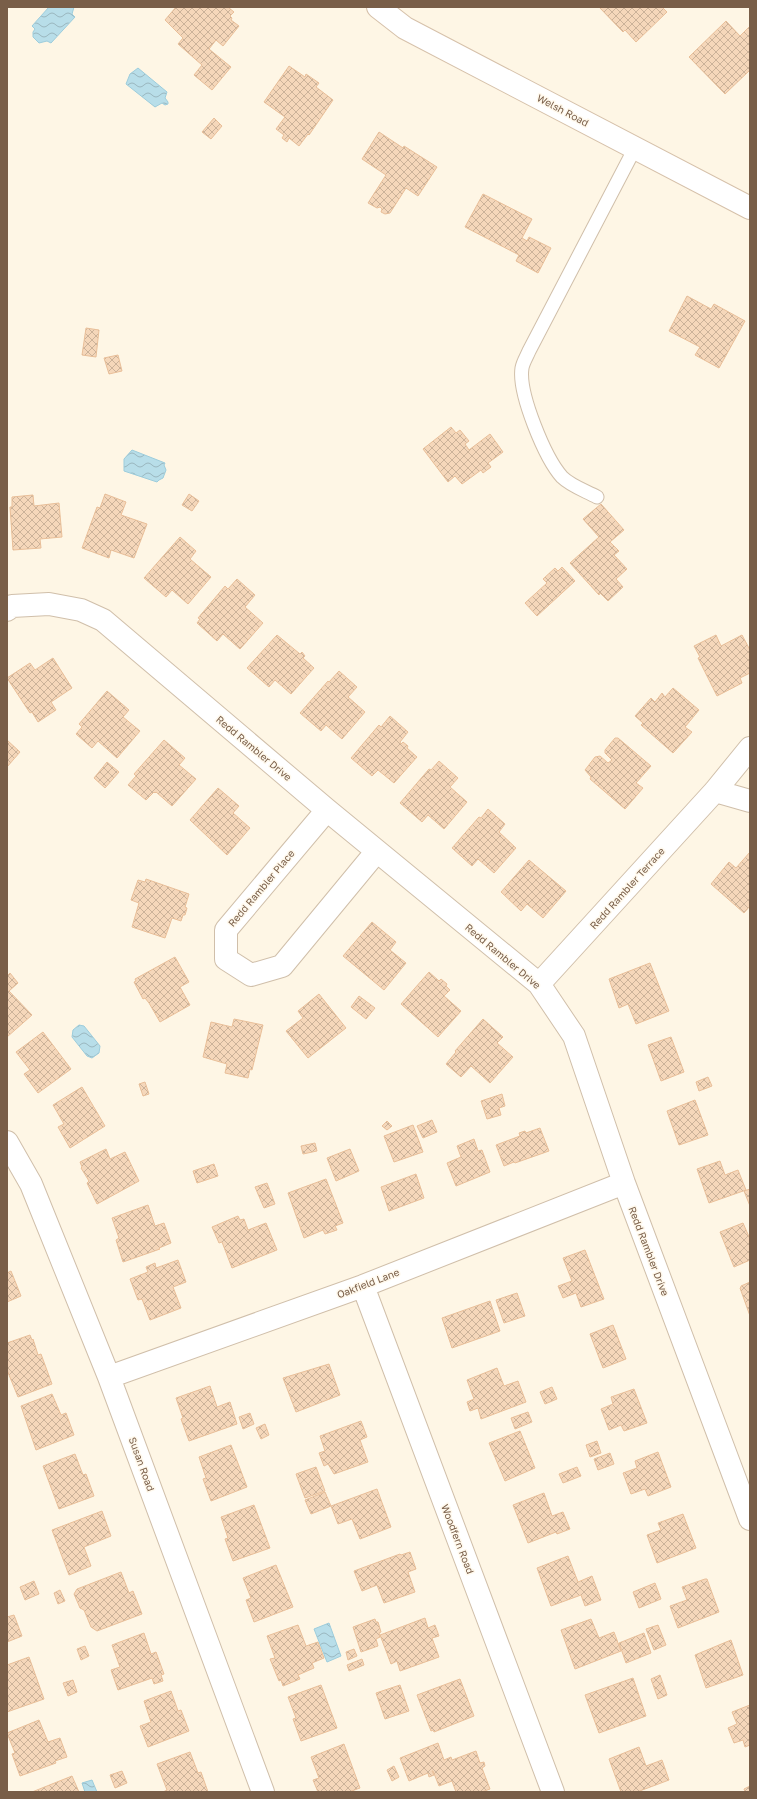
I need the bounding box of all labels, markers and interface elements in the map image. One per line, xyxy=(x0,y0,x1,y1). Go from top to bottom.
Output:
street label: Welsh Road xyxy=(535,91,591,129)
street label: Redd Rambler Drive xyxy=(214,713,294,783)
street label: Redd Rambler Terrace xyxy=(587,845,667,931)
street label: Redd Rambler Place xyxy=(225,847,297,929)
street label: Redd Rambler Drive xyxy=(463,921,543,991)
street label: Redd Rambler Drive xyxy=(626,1205,672,1298)
street label: Oakfield Lane xyxy=(335,1266,401,1300)
street label: Susan Road xyxy=(127,1435,157,1493)
street label: Woodfern Road xyxy=(439,1502,477,1576)

